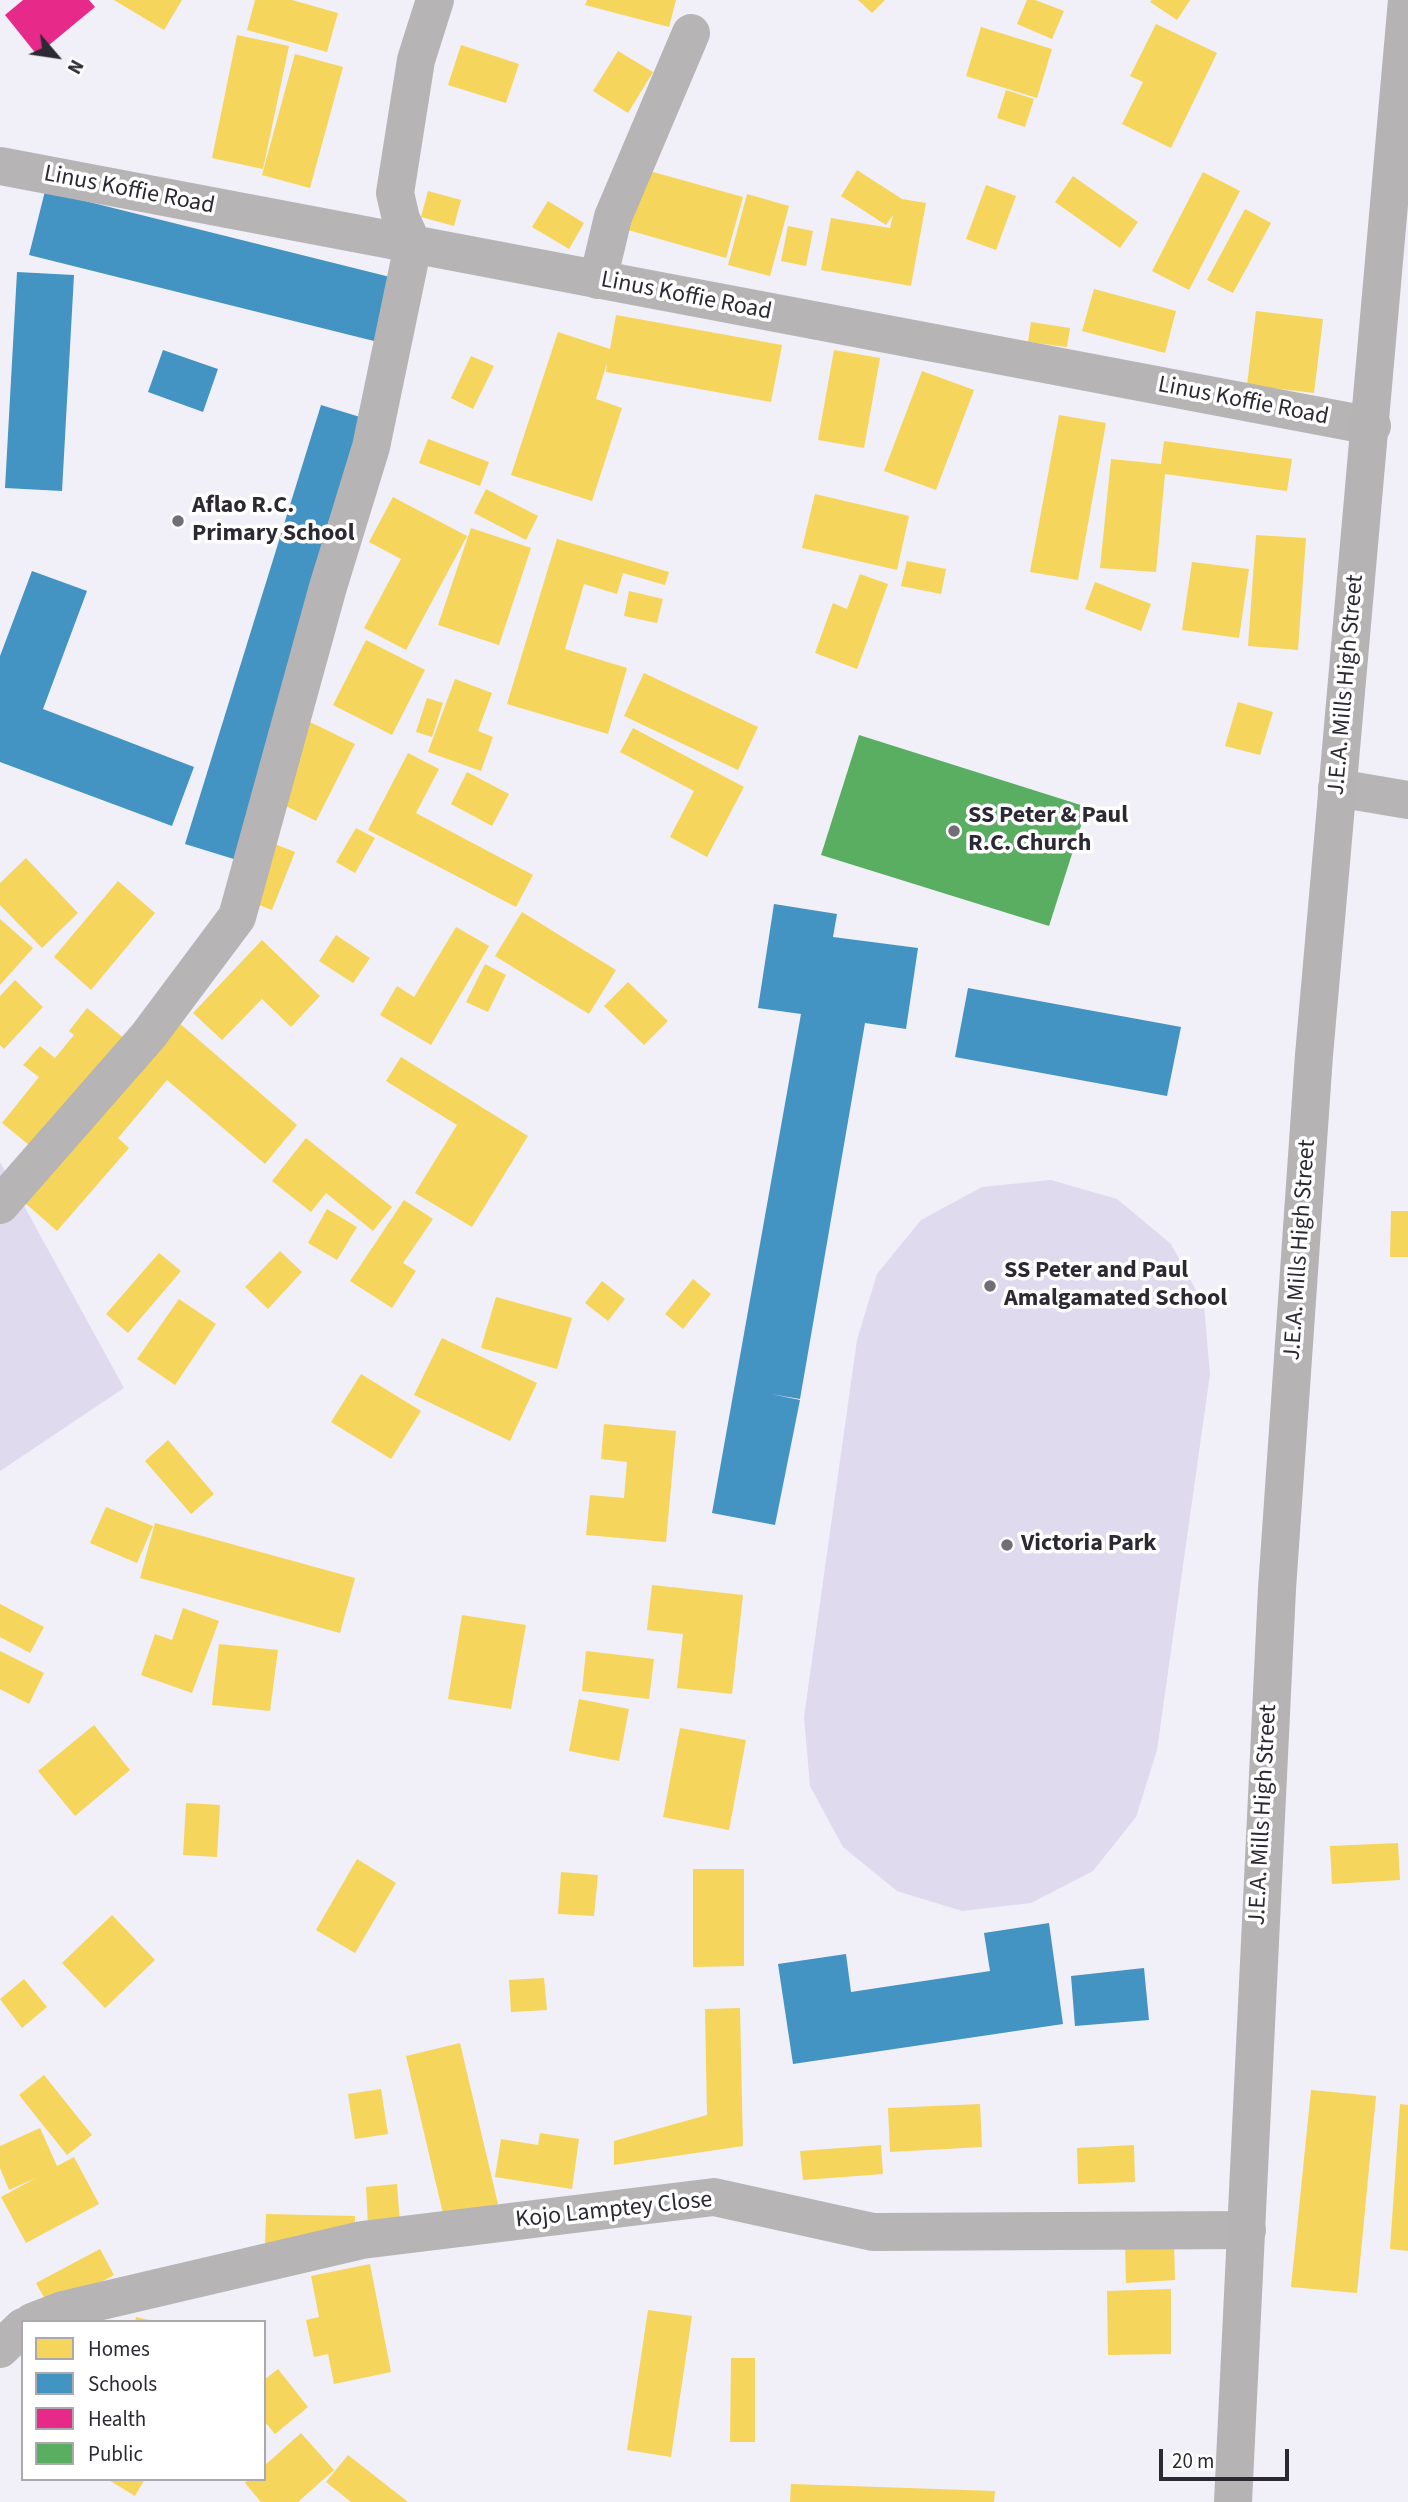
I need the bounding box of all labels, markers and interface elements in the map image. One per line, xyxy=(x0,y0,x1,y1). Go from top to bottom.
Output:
north arrow xyxy=(21,21,91,91)
text: N xyxy=(60,54,90,78)
street label: Linus Koffie Road xyxy=(41,160,217,222)
street label: Linus Koffie Road xyxy=(598,266,774,328)
street label: Linus Koffie Road xyxy=(1155,371,1331,433)
place label: Aflao R.C. Primary School xyxy=(192,493,355,549)
marker: Aflao R.C. Primary School xyxy=(170,513,186,529)
street label: J.E.A. Mills High Street xyxy=(1323,573,1371,797)
place label: SS Peter & Paul R.C. Church xyxy=(968,803,1128,859)
marker: SS Peter & Paul R.C. Church xyxy=(946,823,962,839)
street label: J.E.A. Mills High Street xyxy=(1279,1139,1323,1361)
place label: SS Peter and Paul Amalgamated School xyxy=(1004,1258,1227,1314)
marker: SS Peter and Paul Amalgamated School xyxy=(982,1278,998,1294)
place label: Victoria Park xyxy=(1021,1531,1157,1559)
marker: Victoria Park xyxy=(999,1537,1015,1553)
street label: J.E.A. Mills High Street xyxy=(1244,1704,1284,1926)
street label: Kojo Lamptey Close xyxy=(514,2186,714,2236)
legend xyxy=(21,2320,266,2481)
text: Homes xyxy=(88,2334,150,2364)
text: Schools xyxy=(88,2369,157,2399)
text: Health xyxy=(88,2404,146,2434)
scale bar xyxy=(1163,2436,1292,2480)
text: Public xyxy=(88,2439,143,2469)
text: 20 m xyxy=(1172,2446,1214,2476)

